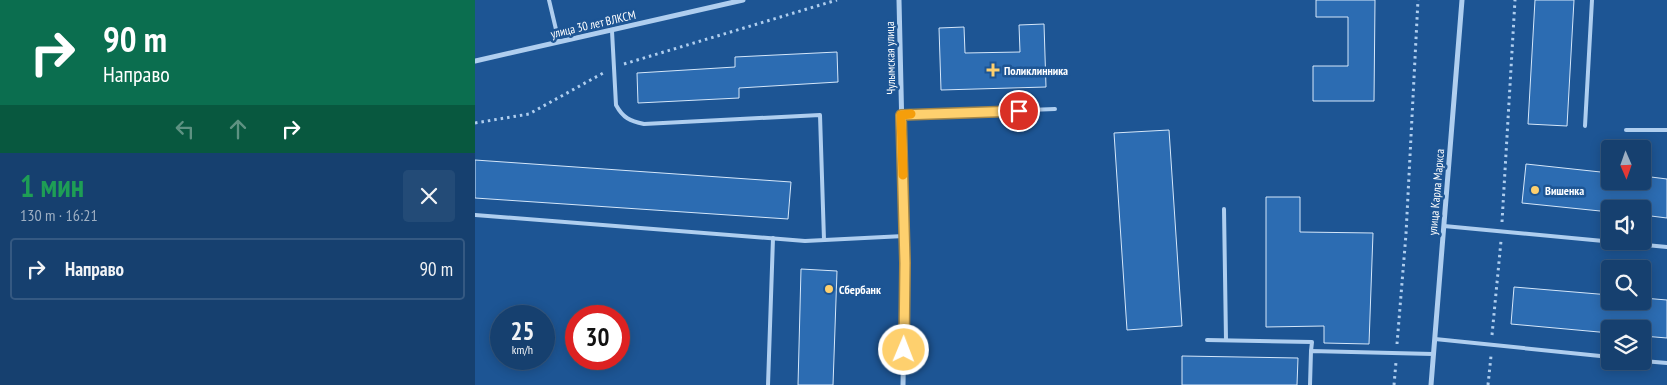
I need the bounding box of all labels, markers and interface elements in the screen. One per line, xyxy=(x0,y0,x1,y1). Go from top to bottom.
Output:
street label: улица 30 лет ВЛКСМ xyxy=(549,7,637,41)
text: 90 m xyxy=(103,16,167,62)
icon: right xyxy=(20,20,85,85)
street label: Чулымская улица xyxy=(882,21,898,95)
text: Направо xyxy=(103,60,170,88)
marker: Поликлинника xyxy=(986,63,1000,77)
place label: Поликлинника xyxy=(1004,63,1068,78)
pin xyxy=(998,90,1040,132)
icon: arrive xyxy=(1005,97,1033,125)
icon: left xyxy=(171,115,199,143)
icon: ahead xyxy=(224,115,252,143)
icon: right xyxy=(277,115,305,143)
north arrow xyxy=(1601,140,1651,190)
map controls xyxy=(1601,140,1651,370)
street label: улица Карла Маркса xyxy=(1425,148,1447,236)
text: 1 мин xyxy=(20,166,84,205)
button: close xyxy=(403,170,455,222)
place label: Вишенка xyxy=(1545,183,1584,198)
marker: Вишенка xyxy=(1529,184,1541,196)
button: sound xyxy=(1601,200,1651,250)
text: 130 m · 16:21 xyxy=(20,205,98,225)
icon: right xyxy=(22,255,50,283)
text: Направо xyxy=(65,257,124,281)
text: 90 m xyxy=(420,257,453,281)
button: search xyxy=(1601,260,1651,310)
place label: Сбербанк xyxy=(839,282,881,297)
marker: Сбербанк xyxy=(823,283,835,295)
speed limit sign: 30 xyxy=(565,305,630,370)
text: 25 xyxy=(511,315,534,347)
button: layers xyxy=(1601,320,1651,370)
position arrow xyxy=(877,323,929,375)
text: km/h xyxy=(512,342,533,357)

